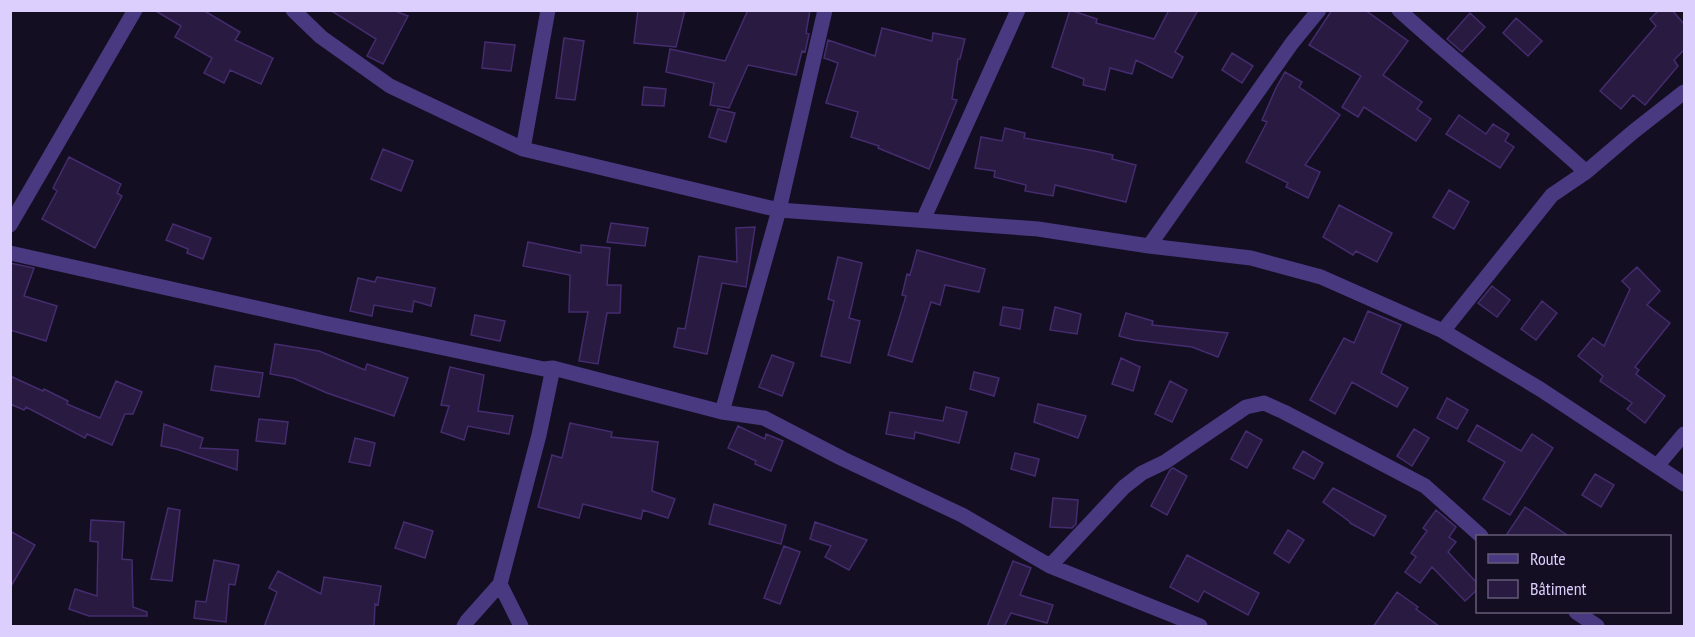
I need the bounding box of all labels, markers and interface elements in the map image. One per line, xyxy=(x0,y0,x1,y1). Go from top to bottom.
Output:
legend xyxy=(1476,535,1671,613)
text: Route xyxy=(1530,547,1566,570)
text: Bâtiment xyxy=(1530,577,1587,600)

